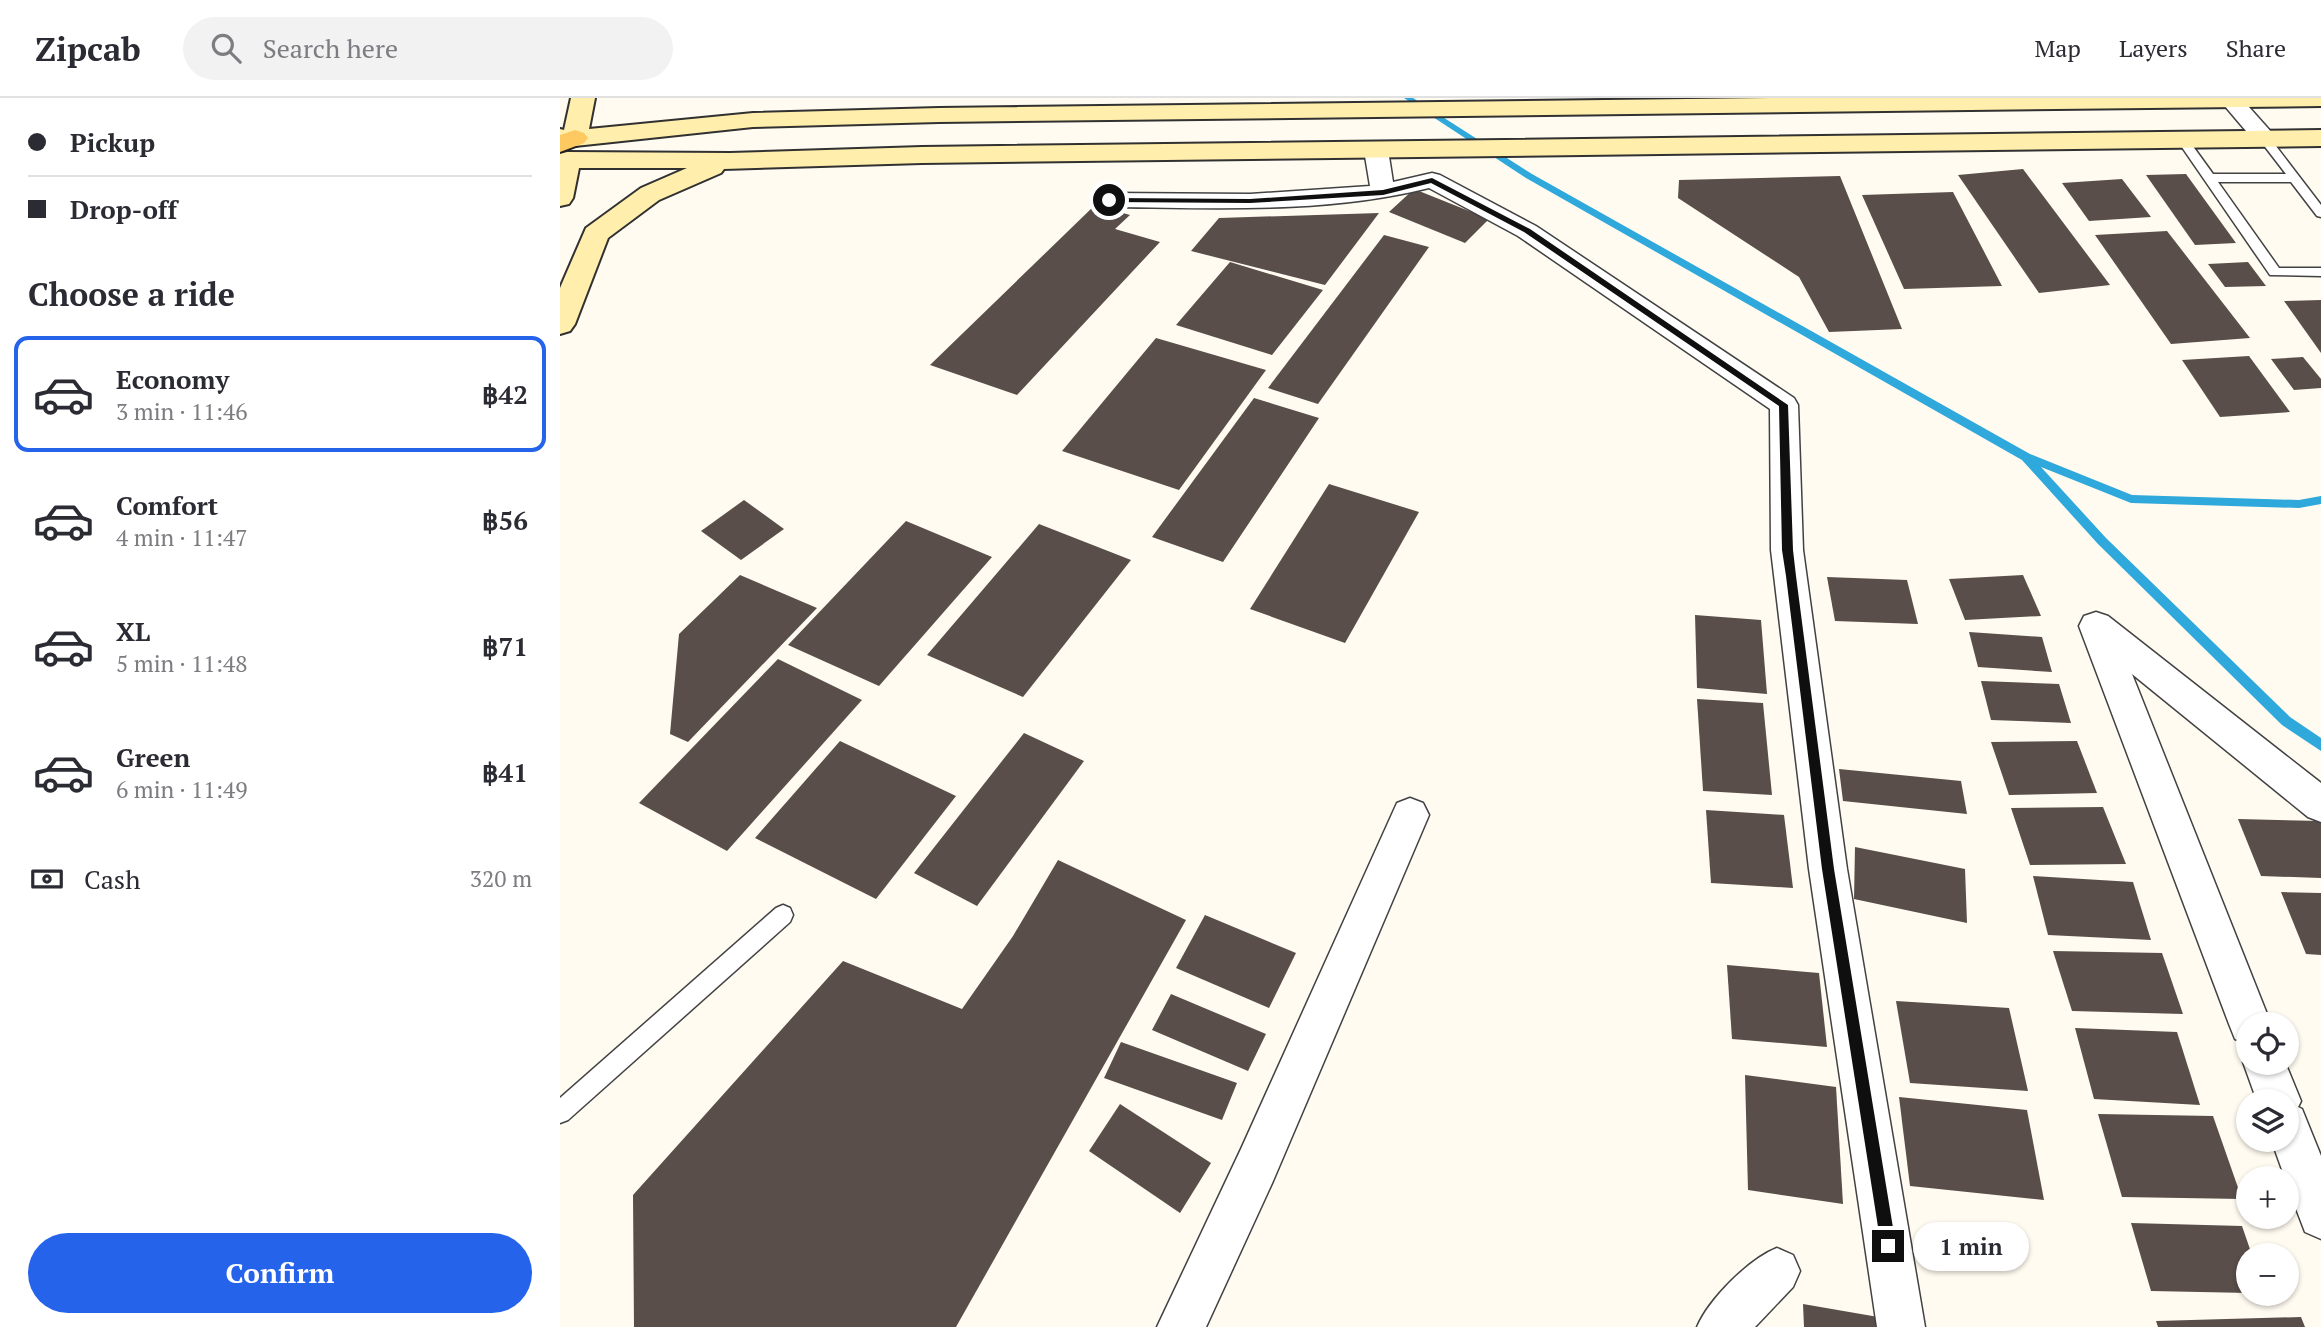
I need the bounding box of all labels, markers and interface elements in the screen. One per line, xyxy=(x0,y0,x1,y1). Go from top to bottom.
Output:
search box xyxy=(183,17,673,80)
text: Zipcab xyxy=(35,27,141,70)
icon: search xyxy=(207,29,245,67)
text: Search here xyxy=(263,31,398,65)
text: Map xyxy=(2034,32,2081,64)
text: Layers xyxy=(2119,32,2188,64)
text: Share xyxy=(2226,32,2286,64)
text: Pickup xyxy=(70,125,155,159)
route start xyxy=(1093,184,1125,216)
text: Drop-off xyxy=(70,192,177,226)
text: Choose a ride xyxy=(28,273,235,315)
text: Economy xyxy=(116,362,229,396)
icon: car xyxy=(32,363,95,426)
text: ฿42 xyxy=(482,377,528,411)
text: 3 min · 11:46 xyxy=(116,396,248,427)
text: Comfort xyxy=(116,488,218,522)
icon: car xyxy=(32,489,95,552)
text: ฿56 xyxy=(482,503,528,537)
text: 4 min · 11:47 xyxy=(116,522,248,553)
text: XL xyxy=(116,614,150,648)
icon: car xyxy=(32,615,95,678)
text: ฿71 xyxy=(482,629,528,663)
text: 5 min · 11:48 xyxy=(116,648,248,679)
text: Green xyxy=(116,740,190,774)
icon: car xyxy=(32,741,95,804)
text: ฿41 xyxy=(482,755,528,789)
text: 6 min · 11:49 xyxy=(116,774,248,805)
icon: cash xyxy=(28,860,66,898)
text: Cash xyxy=(84,862,140,896)
text: 320 m xyxy=(470,863,532,894)
map controls xyxy=(2236,1012,2299,1306)
button: locate xyxy=(2236,1012,2299,1075)
button: layers xyxy=(2236,1089,2299,1152)
button: + xyxy=(2236,1166,2299,1229)
callout: 1 min xyxy=(1912,1222,2028,1270)
route end xyxy=(1872,1230,1904,1262)
text: 1 min xyxy=(1940,1231,2002,1262)
button: Confirm xyxy=(28,1233,532,1313)
button: − xyxy=(2236,1243,2299,1306)

